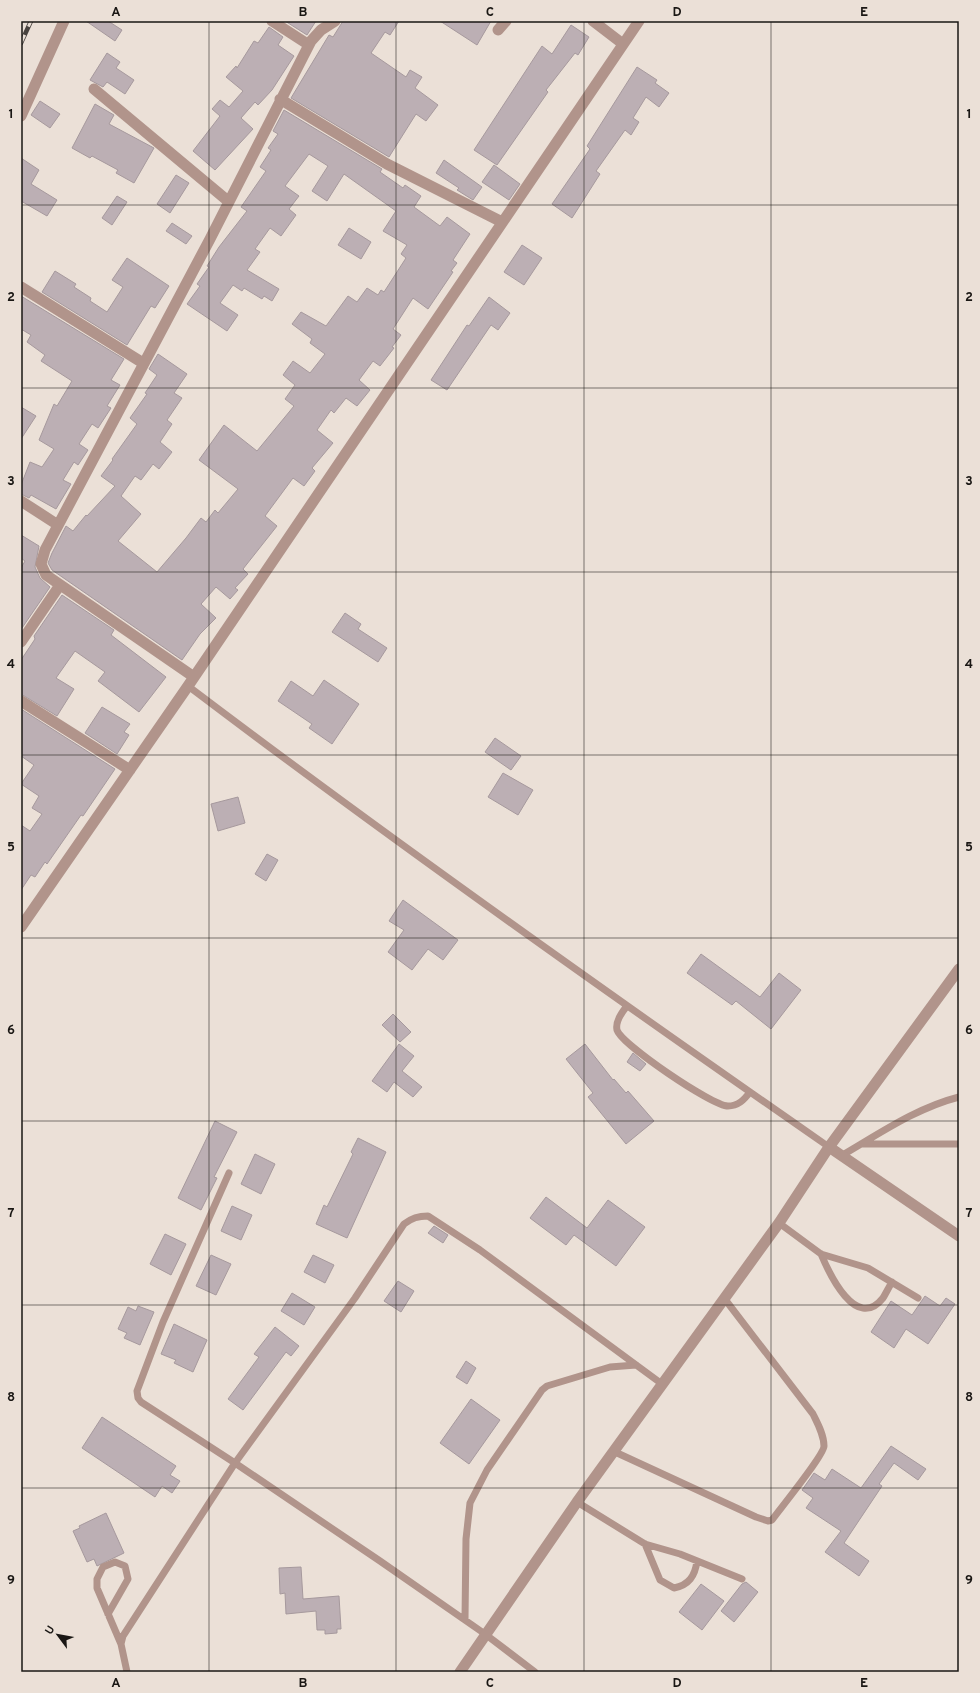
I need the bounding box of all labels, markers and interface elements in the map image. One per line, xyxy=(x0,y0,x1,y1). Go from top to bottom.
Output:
text: A xyxy=(111,5,121,21)
text: B xyxy=(299,5,308,21)
text: C xyxy=(486,5,494,21)
text: D xyxy=(672,5,682,21)
text: E xyxy=(860,5,868,21)
text: 1 xyxy=(8,107,14,123)
text: 1 xyxy=(966,107,972,123)
text: 2 xyxy=(7,290,15,306)
text: 2 xyxy=(965,290,973,306)
text: 3 xyxy=(7,474,15,490)
text: 3 xyxy=(965,474,973,490)
text: 4 xyxy=(7,657,15,673)
text: 4 xyxy=(965,657,973,673)
text: 5 xyxy=(7,840,15,856)
text: 5 xyxy=(965,840,973,856)
text: 6 xyxy=(7,1023,15,1039)
text: 6 xyxy=(965,1023,973,1039)
text: 7 xyxy=(8,1206,15,1222)
text: 7 xyxy=(966,1206,973,1222)
text: 8 xyxy=(7,1390,15,1406)
text: 8 xyxy=(965,1390,973,1406)
text: 9 xyxy=(7,1573,15,1589)
text: 9 xyxy=(965,1573,973,1589)
north arrow xyxy=(38,1615,78,1655)
text: U xyxy=(42,1623,58,1637)
text: A xyxy=(111,1676,121,1692)
text: B xyxy=(299,1676,308,1692)
text: C xyxy=(486,1676,494,1692)
text: D xyxy=(672,1676,682,1692)
text: E xyxy=(860,1676,868,1692)

